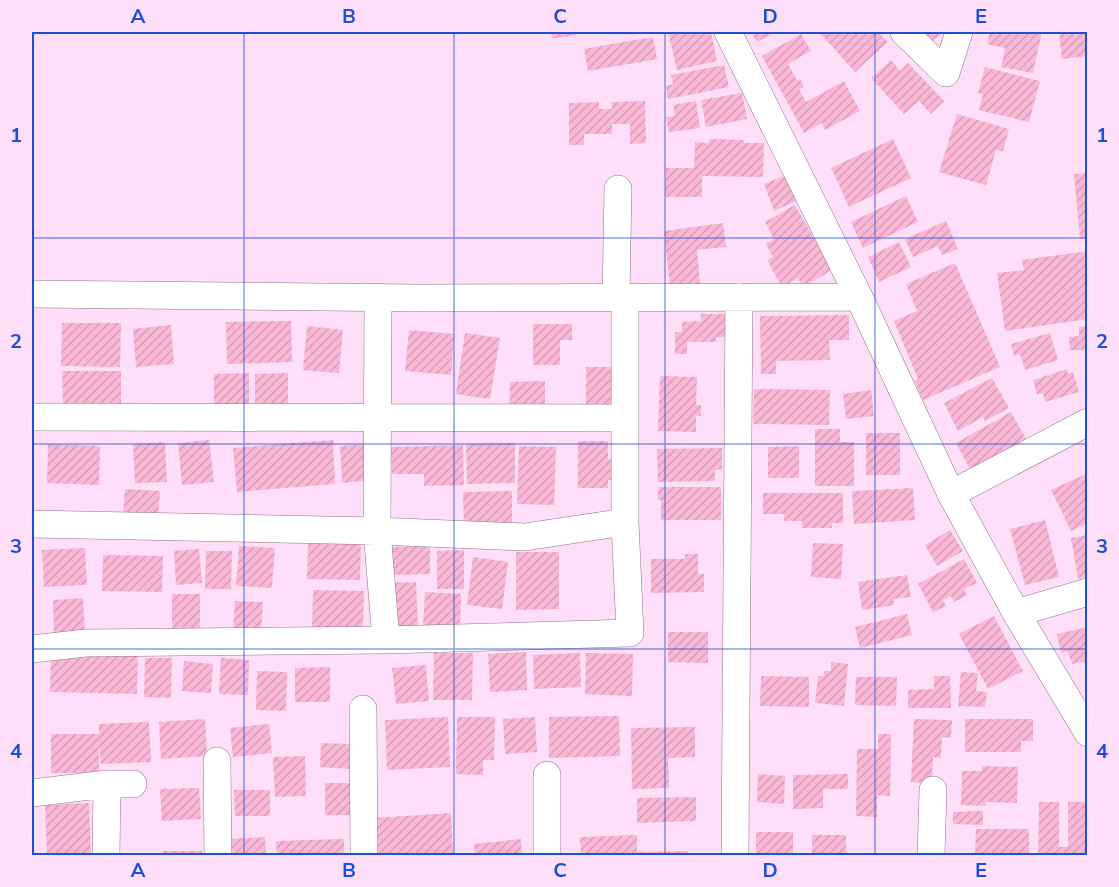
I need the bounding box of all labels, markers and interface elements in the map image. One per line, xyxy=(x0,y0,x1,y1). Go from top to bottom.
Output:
text: A xyxy=(131,3,146,28)
text: B xyxy=(342,3,356,28)
text: C xyxy=(553,3,567,28)
text: D xyxy=(762,3,778,28)
text: E xyxy=(975,3,987,28)
text: 1 xyxy=(10,122,22,147)
text: 1 xyxy=(1096,122,1108,147)
text: 2 xyxy=(10,328,22,353)
text: 2 xyxy=(1096,328,1108,353)
text: 3 xyxy=(10,533,22,558)
text: 3 xyxy=(1096,533,1108,558)
text: 4 xyxy=(10,738,22,763)
text: 4 xyxy=(1096,738,1108,763)
text: A xyxy=(131,857,146,882)
text: B xyxy=(342,857,356,882)
text: C xyxy=(553,857,567,882)
text: D xyxy=(762,857,778,882)
text: E xyxy=(975,857,987,882)

